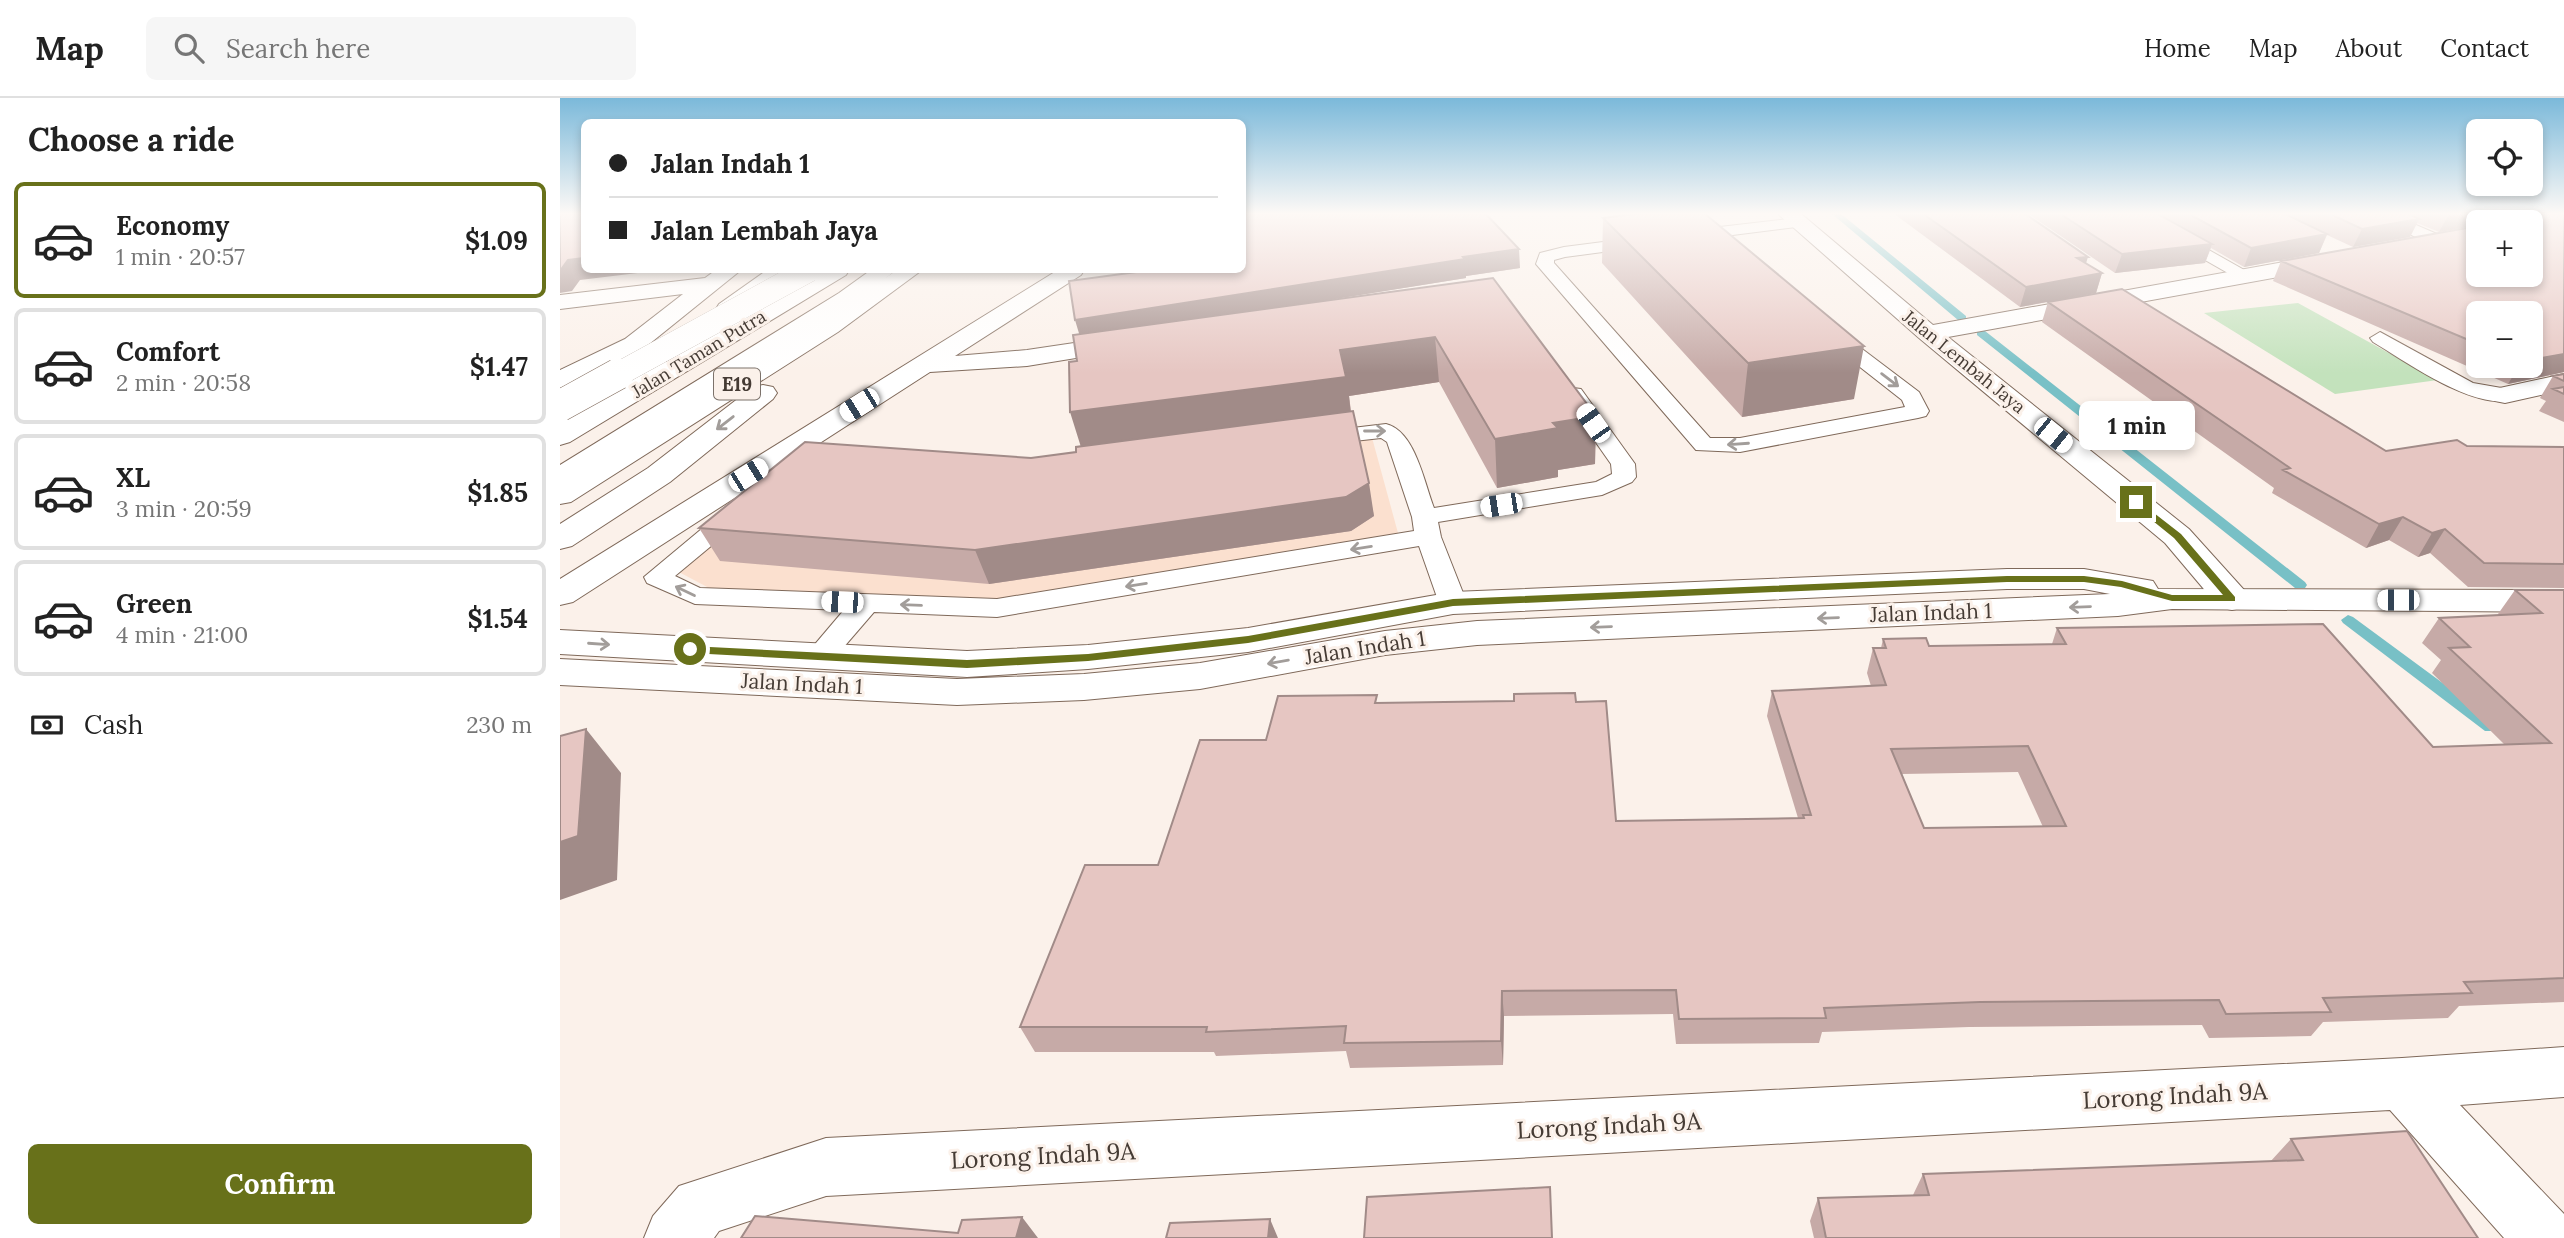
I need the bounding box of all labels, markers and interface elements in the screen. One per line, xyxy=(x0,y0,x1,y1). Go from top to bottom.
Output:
search box xyxy=(146,17,636,80)
text: Map xyxy=(35,27,104,69)
icon: search xyxy=(170,29,208,67)
text: Search here xyxy=(226,32,370,65)
text: Home xyxy=(2144,33,2211,64)
text: Map xyxy=(2249,33,2298,64)
text: About xyxy=(2336,33,2402,64)
text: Contact xyxy=(2440,33,2529,64)
text: Choose a ride xyxy=(28,119,235,160)
map controls xyxy=(2466,119,2543,378)
button: locate xyxy=(2466,119,2543,196)
text: Jalan Indah 1 xyxy=(651,147,810,180)
icon: car xyxy=(32,209,95,272)
text: Economy xyxy=(116,209,229,242)
button: + xyxy=(2466,210,2543,287)
text: Jalan Lembah Jaya xyxy=(651,214,878,247)
text: $1.09 xyxy=(465,224,528,257)
text: 1 min · 20:57 xyxy=(116,242,245,271)
button: − xyxy=(2466,301,2543,378)
street label: Jalan Taman Putra xyxy=(627,304,770,403)
street label: Jalan Lembah Jaya xyxy=(1897,304,2030,418)
icon: car xyxy=(32,335,95,398)
text: Comfort xyxy=(116,335,220,368)
text: $1.47 xyxy=(470,350,528,383)
text: 2 min · 20:58 xyxy=(116,368,251,397)
road number: E19 xyxy=(714,368,760,400)
one-way arrow xyxy=(1880,372,1899,387)
car xyxy=(836,385,883,425)
car xyxy=(1573,400,1614,446)
callout: 1 min xyxy=(2078,400,2194,450)
text: 1 min xyxy=(2108,411,2166,440)
car xyxy=(2031,414,2076,456)
one-way arrow xyxy=(716,416,735,431)
one-way arrow xyxy=(1363,424,1386,438)
one-way arrow xyxy=(1727,438,1750,451)
car xyxy=(725,455,772,495)
icon: car xyxy=(32,461,95,524)
text: XL xyxy=(116,461,150,494)
text: $1.85 xyxy=(467,476,528,509)
route end xyxy=(2120,486,2152,518)
car xyxy=(1479,491,1524,519)
text: 3 min · 20:59 xyxy=(116,494,252,523)
one-way arrow xyxy=(1350,542,1373,555)
one-way arrow xyxy=(1126,579,1148,592)
one-way arrow xyxy=(675,583,696,597)
icon: car xyxy=(32,587,95,650)
text: Green xyxy=(116,587,192,620)
car xyxy=(2378,590,2420,611)
car xyxy=(821,591,864,613)
street label: Jalan Indah 1 xyxy=(1869,597,1992,628)
one-way arrow xyxy=(900,598,923,611)
one-way arrow xyxy=(2069,600,2092,613)
text: $1.54 xyxy=(468,602,528,635)
one-way arrow xyxy=(1817,611,1840,624)
text: 4 min · 21:00 xyxy=(116,620,248,649)
one-way arrow xyxy=(1590,621,1613,634)
street label: Jalan Indah 1 xyxy=(1302,625,1427,671)
route start xyxy=(674,633,706,665)
one-way arrow xyxy=(587,638,610,651)
one-way arrow xyxy=(1267,656,1290,669)
street label: Jalan Indah 1 xyxy=(739,667,864,700)
icon: cash xyxy=(28,706,66,744)
text: Cash xyxy=(84,708,143,741)
text: 230 m xyxy=(466,710,532,739)
street label: Lorong Indah 9A xyxy=(2082,1075,2269,1116)
street label: Lorong Indah 9A xyxy=(1516,1105,1703,1146)
street label: Lorong Indah 9A xyxy=(950,1135,1137,1176)
button: Confirm xyxy=(28,1144,532,1224)

